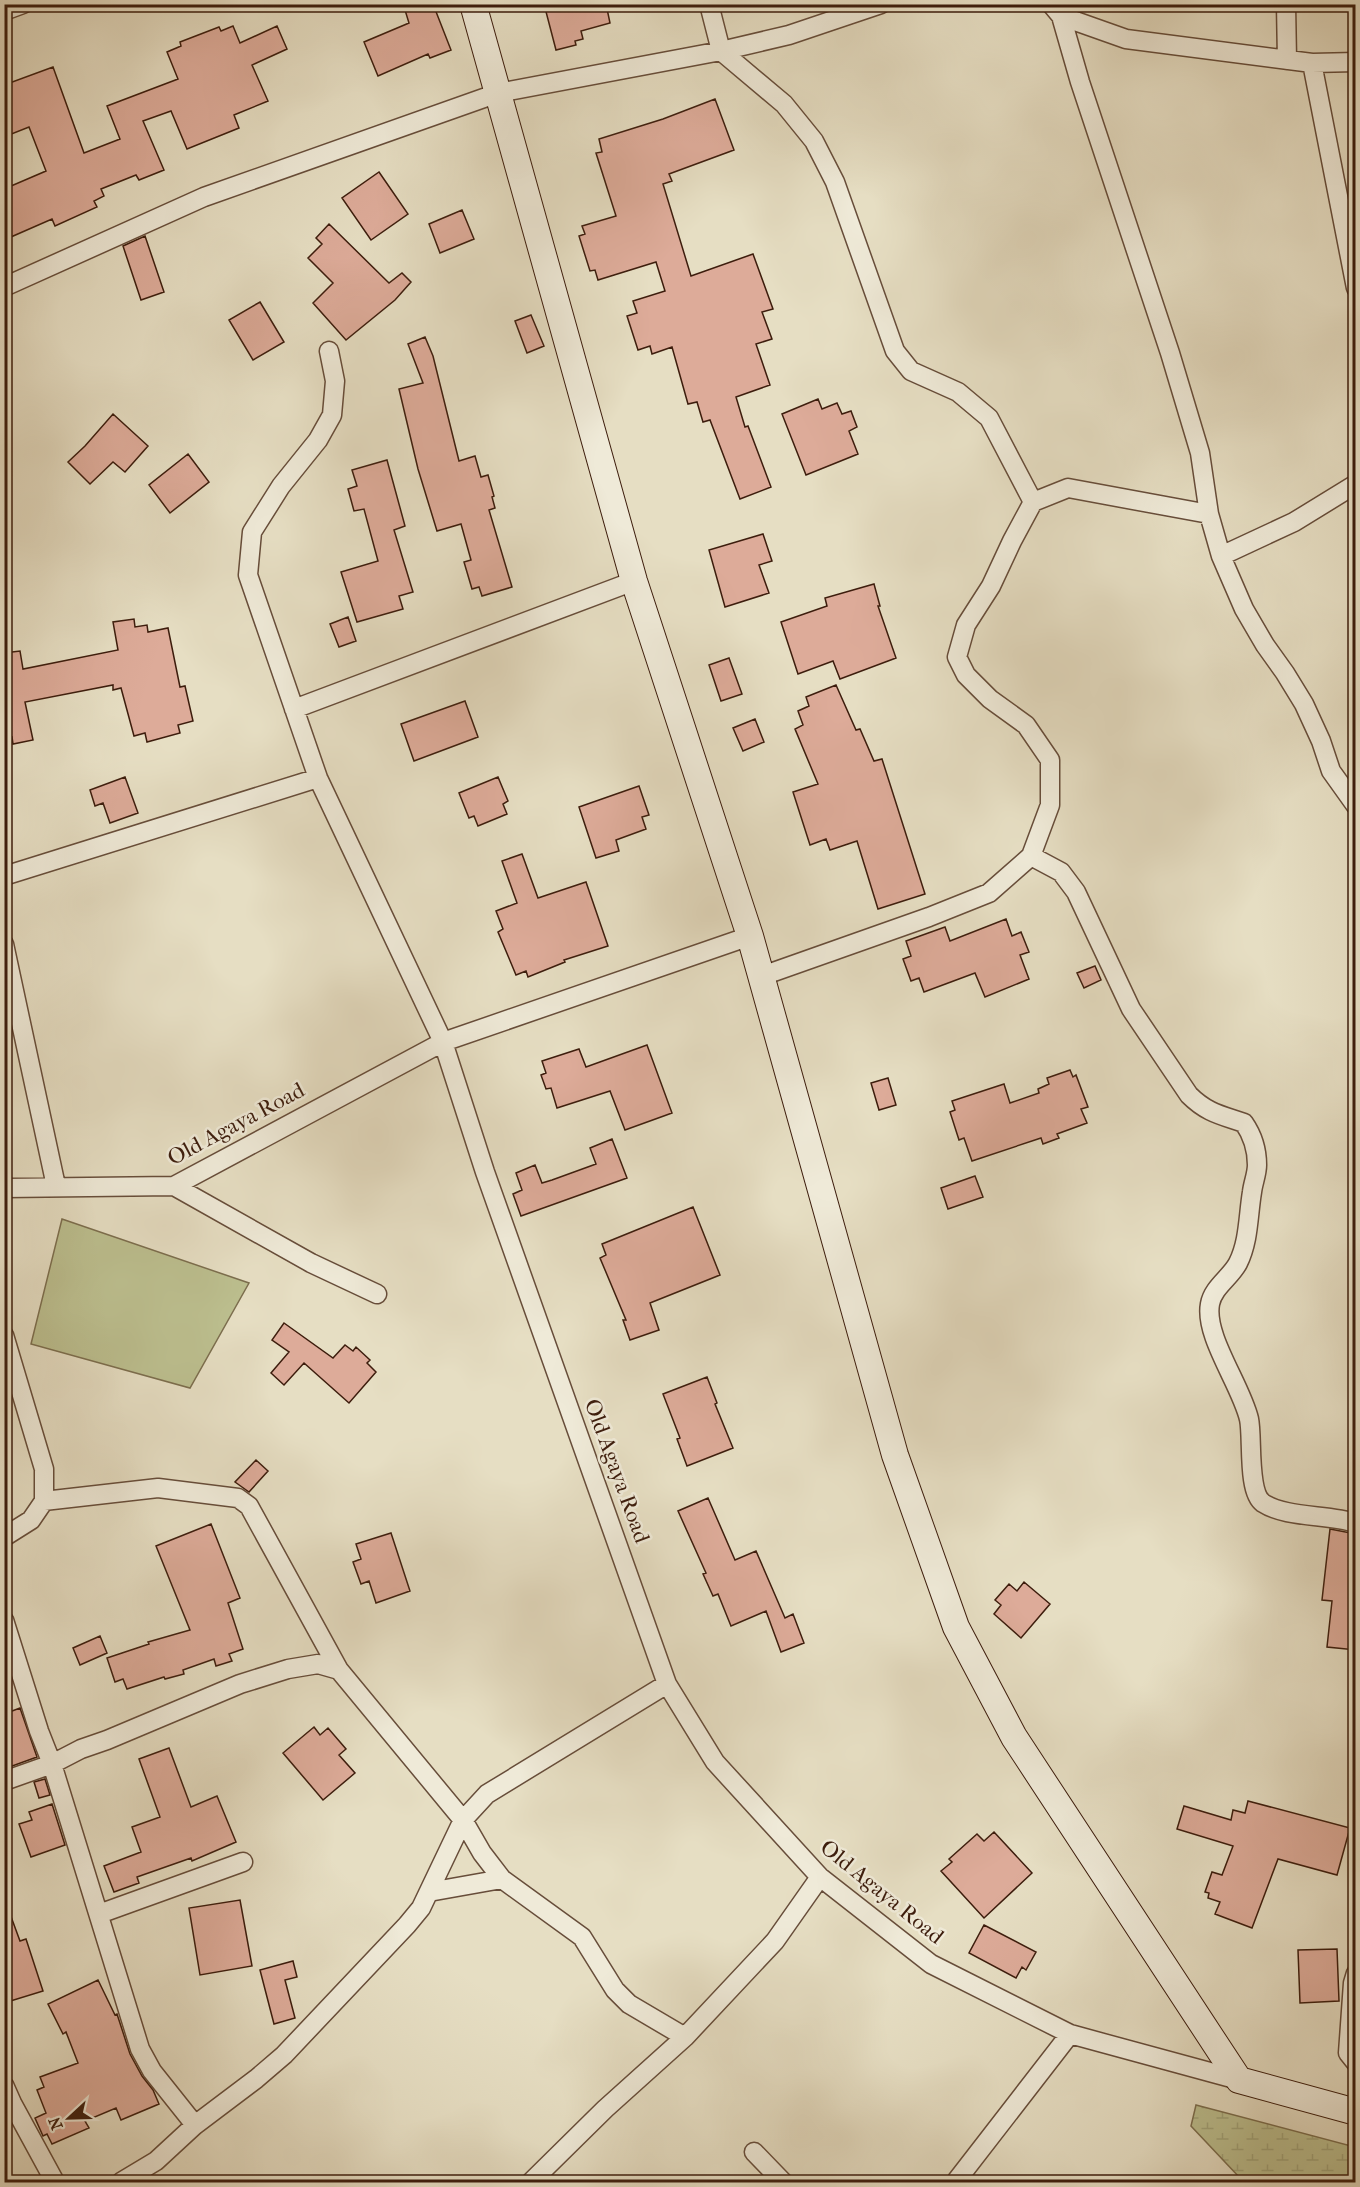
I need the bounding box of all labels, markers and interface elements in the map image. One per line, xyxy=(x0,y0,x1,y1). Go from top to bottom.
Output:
street label: Old Agaya Road xyxy=(163,1077,310,1171)
street label: Old Agaya Road xyxy=(579,1396,655,1547)
street label: Old Agaya Road xyxy=(815,1834,950,1950)
north arrow xyxy=(39,2088,99,2148)
text: N xyxy=(44,2113,67,2133)

